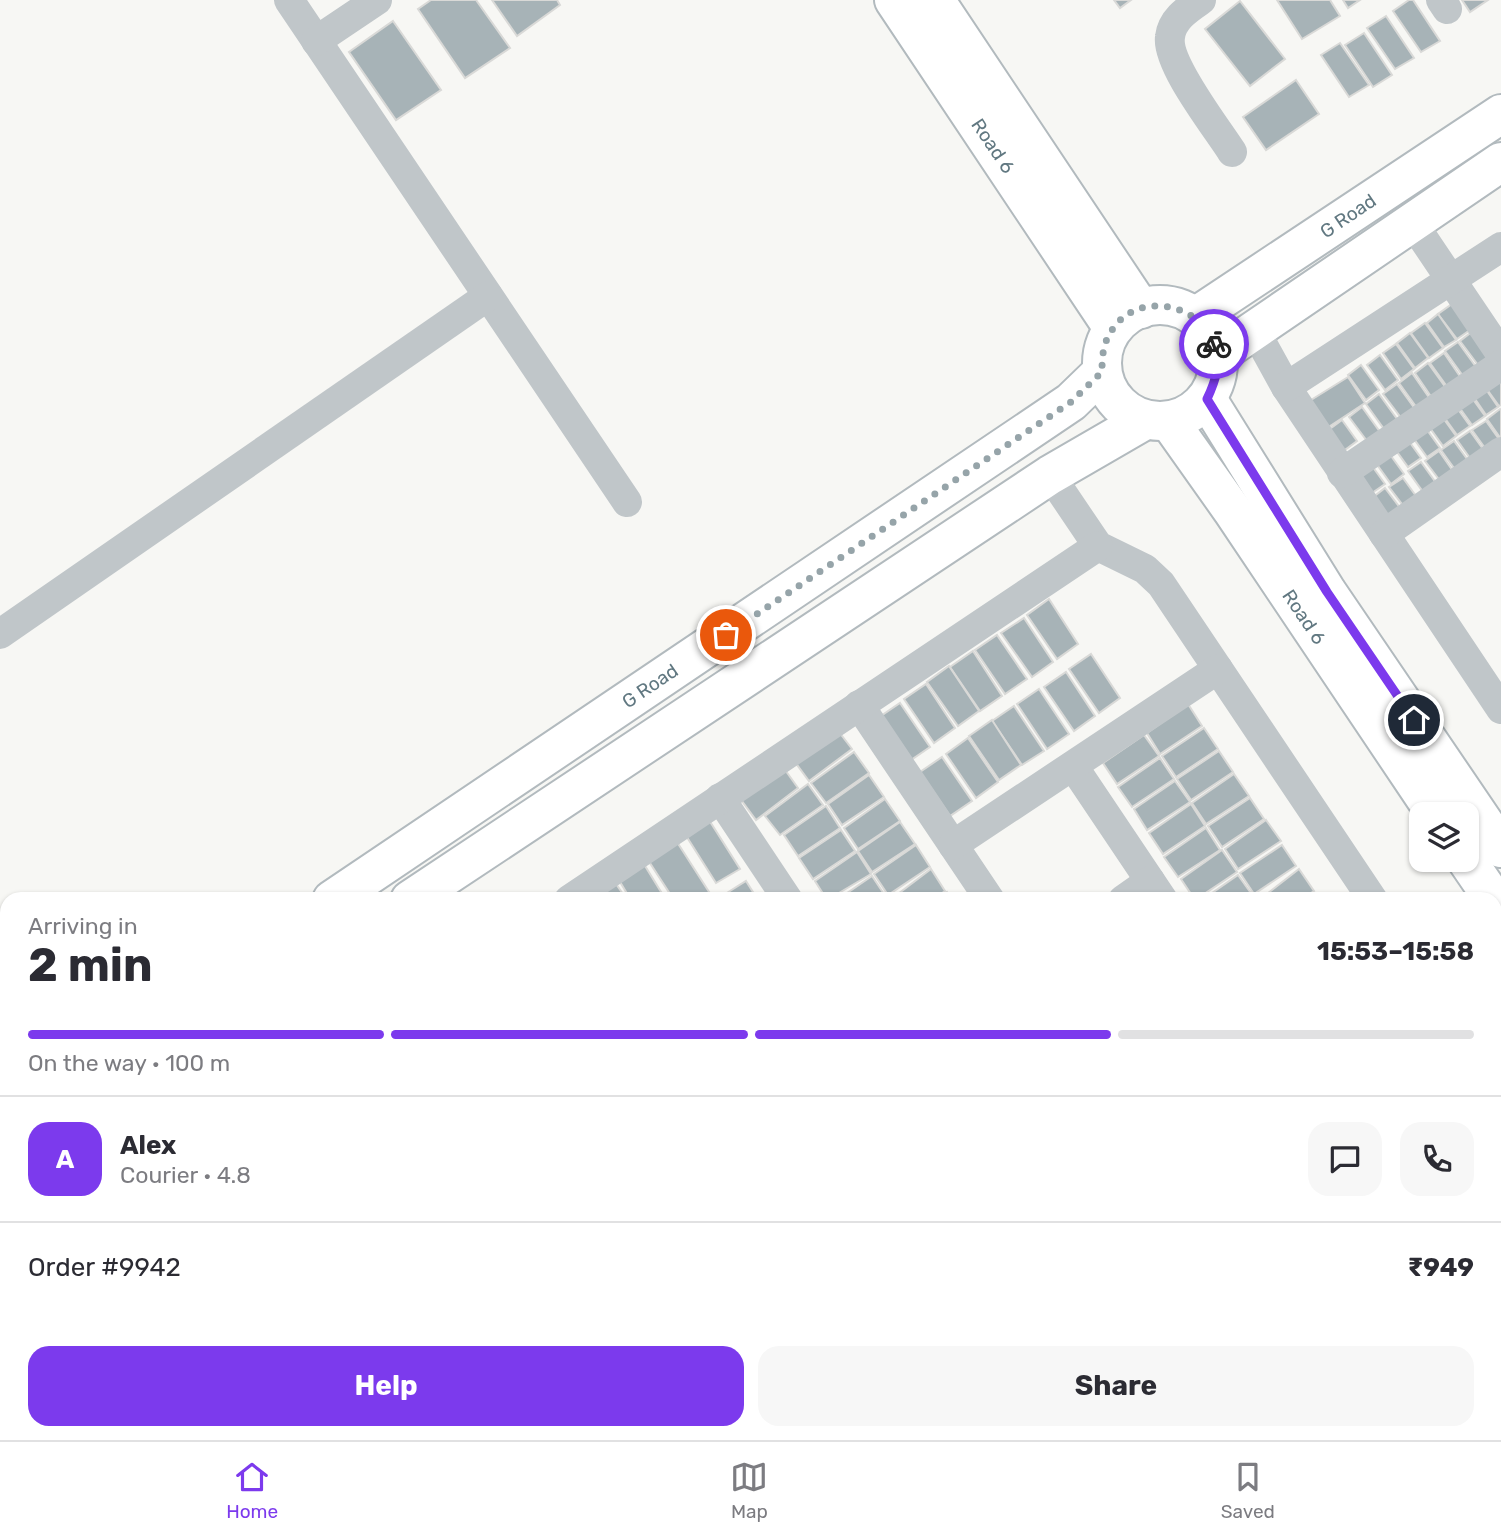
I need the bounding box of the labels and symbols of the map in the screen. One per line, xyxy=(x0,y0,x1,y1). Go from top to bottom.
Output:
street label: Road 6 xyxy=(966,114,1020,178)
street label: G Road xyxy=(1316,189,1380,243)
courier xyxy=(1179,309,1249,379)
street label: Road 6 xyxy=(1277,585,1331,649)
pin xyxy=(696,605,756,665)
street label: G Road xyxy=(618,659,682,713)
pin xyxy=(1384,690,1444,750)

